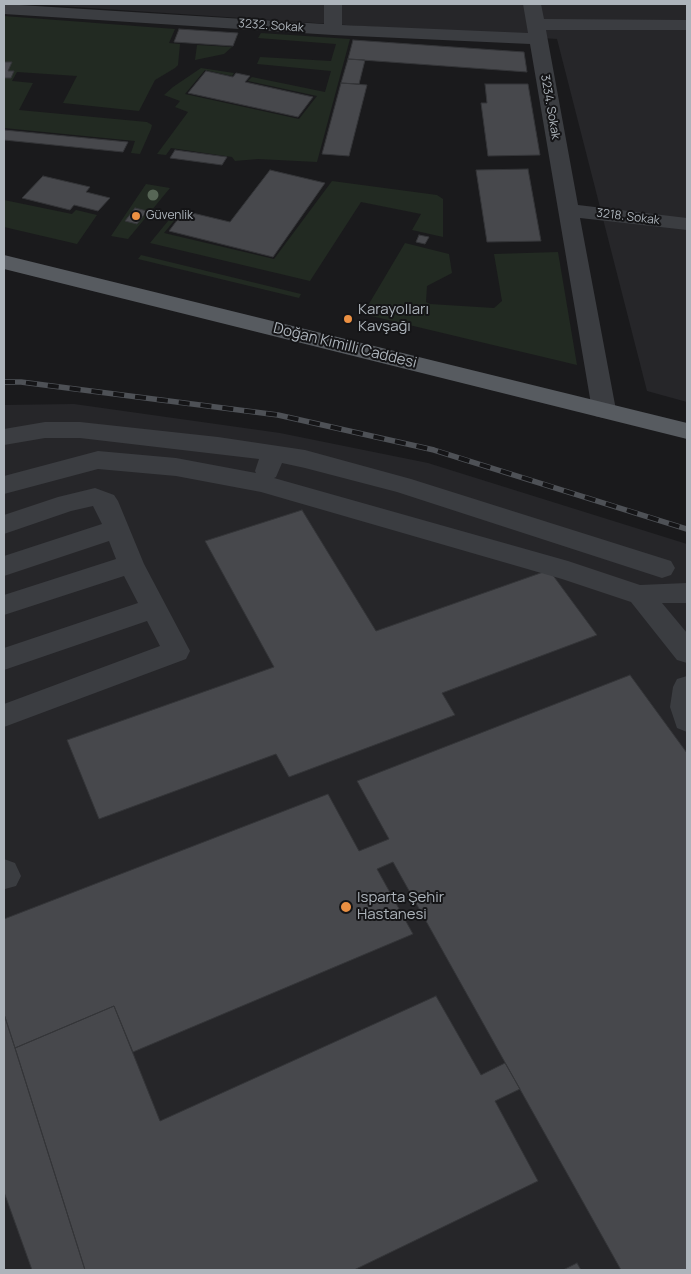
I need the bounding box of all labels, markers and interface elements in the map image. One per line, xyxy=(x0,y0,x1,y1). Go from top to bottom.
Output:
street label: 3232. Sokak xyxy=(238,17,304,35)
street label: 3234. Sokak xyxy=(537,74,563,140)
street label: 3218. Sokak xyxy=(596,206,660,228)
place label: Güvenlik xyxy=(146,209,193,223)
marker: Güvenlik xyxy=(130,210,142,222)
place label: Karayolları Kavşağı xyxy=(358,301,429,336)
marker: Karayolları Kavşağı xyxy=(342,313,354,325)
street label: Doğan Kimilli Caddesi xyxy=(271,319,419,373)
place label: Isparta Şehir Hastanesi xyxy=(357,889,444,924)
marker: Isparta Şehir Hastanesi xyxy=(339,900,353,914)

